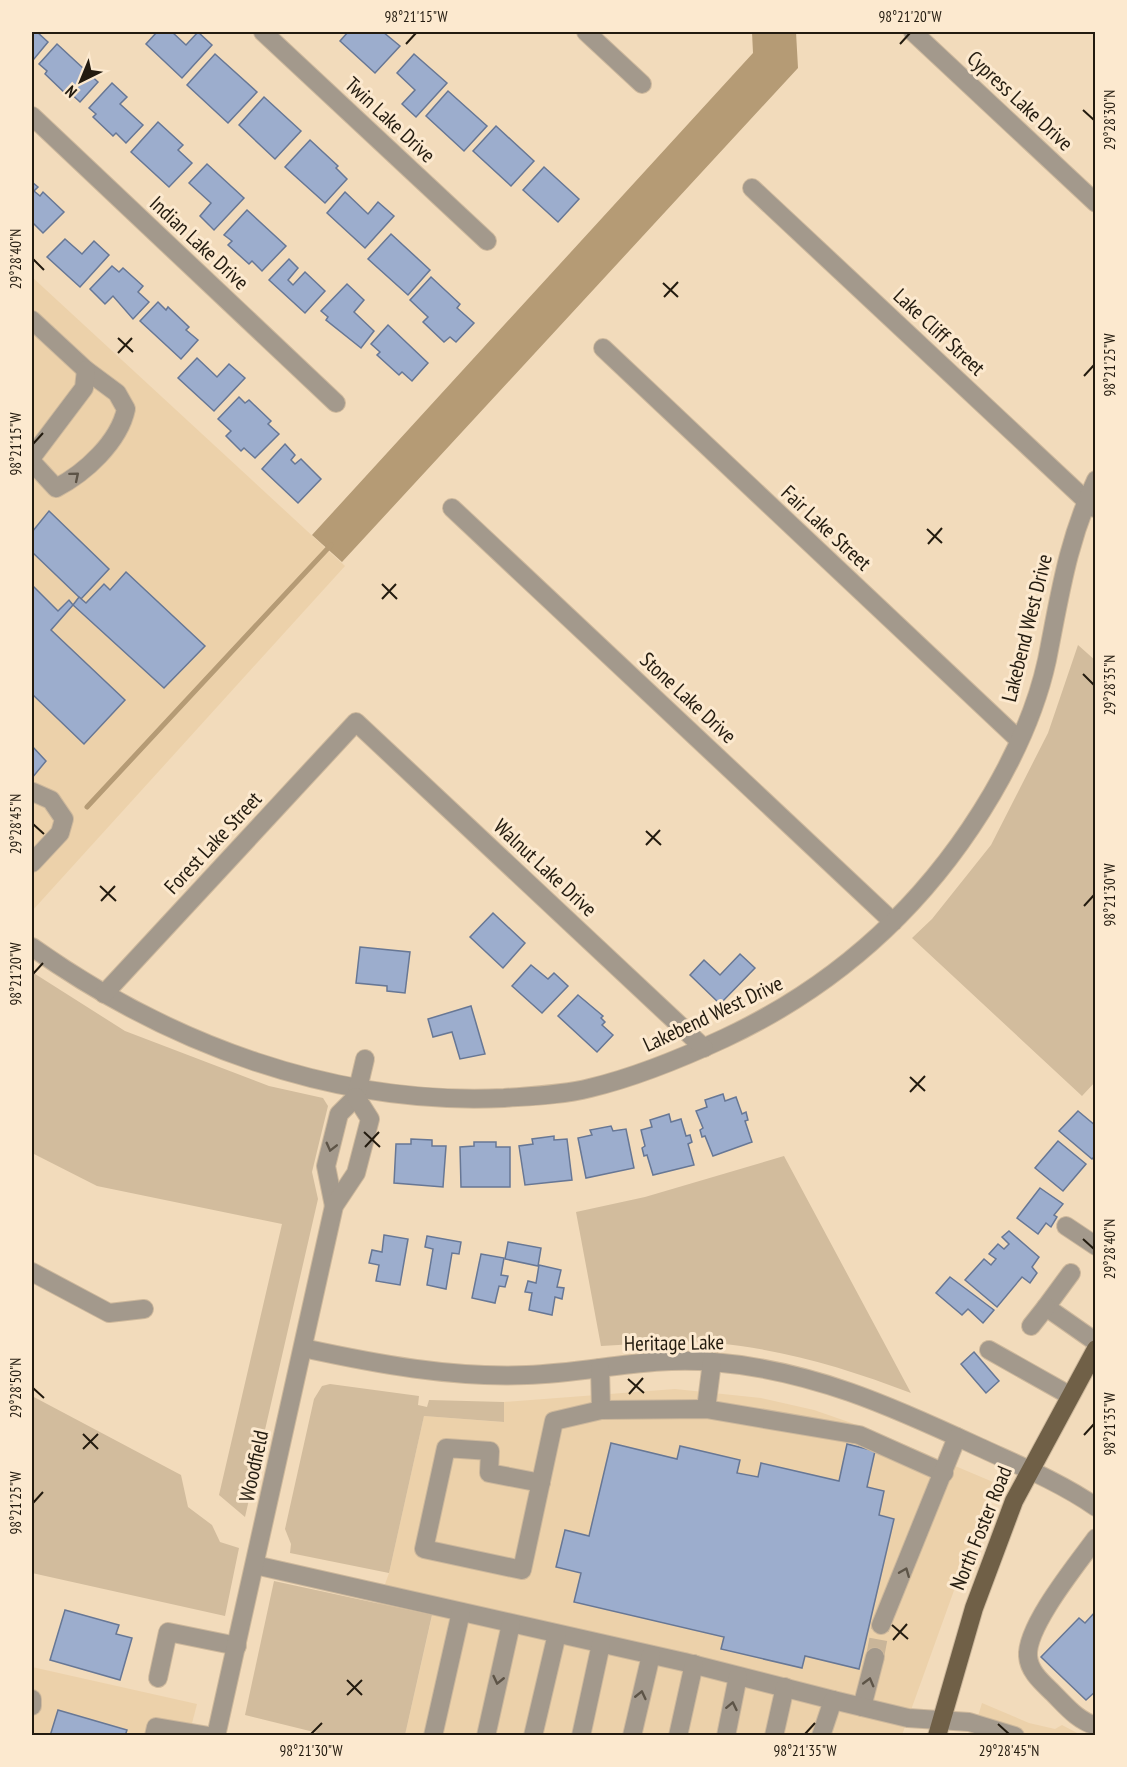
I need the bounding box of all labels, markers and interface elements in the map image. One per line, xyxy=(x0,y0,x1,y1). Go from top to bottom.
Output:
text: 98°21'15"W xyxy=(384,7,448,26)
text: 98°21'20"W xyxy=(878,7,942,26)
street label: Cypress Lake Drive xyxy=(962,45,1079,157)
north arrow xyxy=(51,51,111,111)
street label: Twin Lake Drive xyxy=(339,71,441,168)
text: N xyxy=(61,82,81,102)
text: 29°28'30"N xyxy=(1100,90,1119,150)
street label: Indian Lake Drive xyxy=(144,190,255,295)
text: 29°28'40"N xyxy=(6,229,25,289)
street label: Lake Cliff Street xyxy=(888,282,991,381)
text: 98°21'25"W xyxy=(1100,333,1119,397)
text: 98°21'15"W xyxy=(6,412,25,476)
one-way arrow xyxy=(68,472,79,483)
street label: Fair Lake Street xyxy=(776,479,877,576)
street label: Lakebend West Drive xyxy=(995,551,1058,704)
street label: Stone Lake Drive xyxy=(634,646,742,749)
text: 29°28'35"N xyxy=(1100,655,1119,715)
street label: Forest Lake Street xyxy=(158,785,267,900)
text: 29°28'45"N xyxy=(6,794,25,854)
street label: Walnut Lake Drive xyxy=(488,813,603,922)
text: 98°21'30"W xyxy=(1100,863,1119,927)
text: 98°21'20"W xyxy=(6,942,25,1006)
street label: Lakebend West Drive xyxy=(639,969,787,1058)
one-way arrow xyxy=(325,1142,338,1152)
text: 29°28'40"N xyxy=(1100,1219,1119,1279)
street label: Heritage Lake xyxy=(624,1328,724,1357)
text: 29°28'50"N xyxy=(6,1358,25,1418)
text: 98°21'35"W xyxy=(1100,1392,1119,1456)
street label: Woodfield xyxy=(233,1428,274,1504)
street label: North Foster Road xyxy=(943,1462,1018,1594)
text: 98°21'25"W xyxy=(6,1471,25,1535)
one-way arrow xyxy=(898,1567,910,1578)
one-way arrow xyxy=(493,1674,506,1684)
one-way arrow xyxy=(861,1677,874,1687)
one-way arrow xyxy=(634,1690,647,1700)
one-way arrow xyxy=(725,1701,738,1711)
text: 98°21'30"W xyxy=(279,1741,343,1760)
text: 98°21'35"W xyxy=(773,1741,837,1760)
text: 29°28'45"N xyxy=(979,1741,1039,1760)

